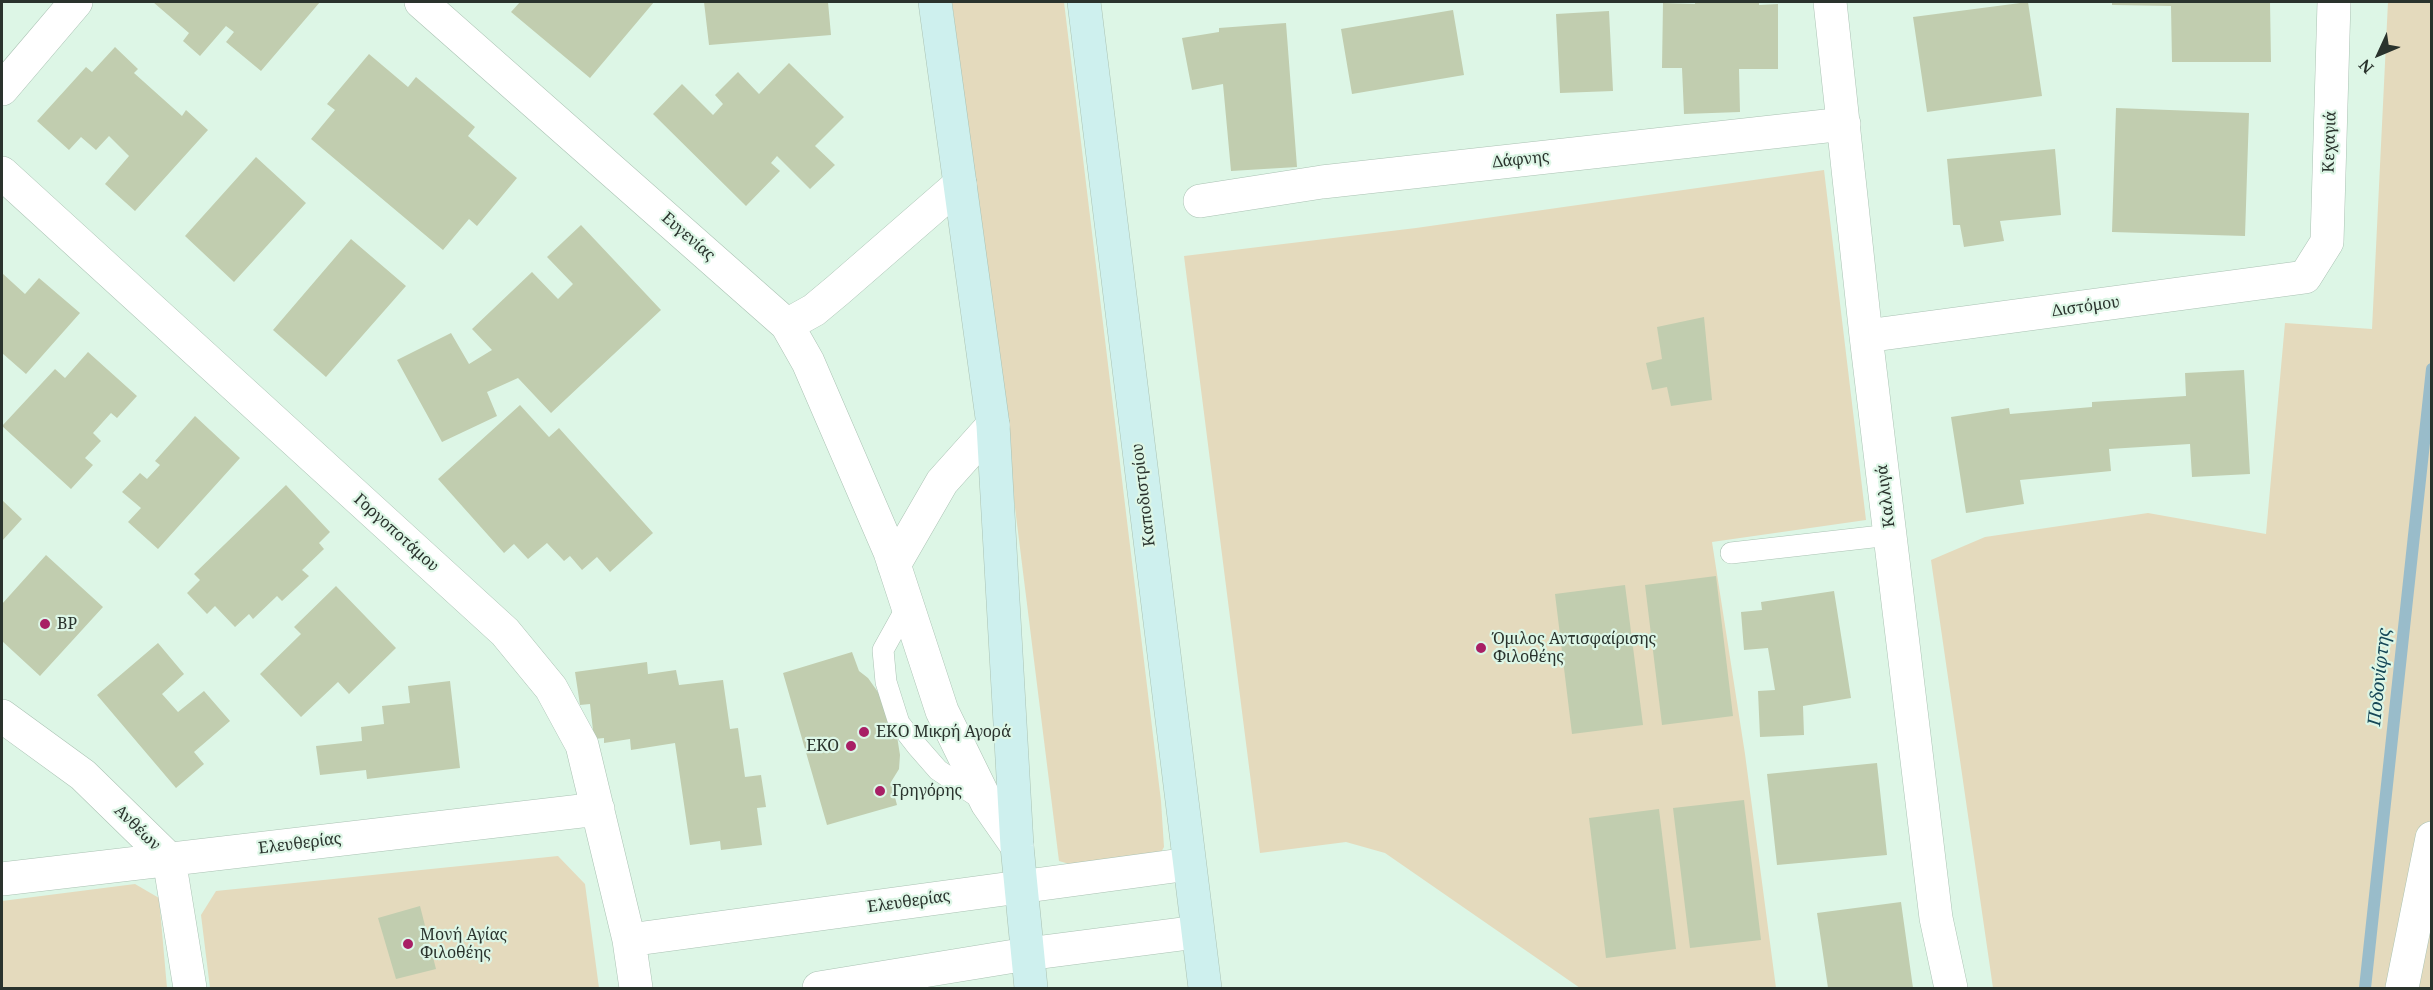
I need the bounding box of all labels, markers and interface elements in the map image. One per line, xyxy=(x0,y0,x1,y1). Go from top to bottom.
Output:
north arrow xyxy=(2349,24,2409,84)
text: N xyxy=(2354,54,2378,79)
street label: Κεχαγιά xyxy=(2319,111,2341,173)
street label: Δάφνης xyxy=(1492,147,1550,173)
street label: Ευγενίας xyxy=(657,209,719,265)
street label: Διστόμου xyxy=(2051,293,2121,321)
street label: Καποδιστρίου xyxy=(1128,442,1160,548)
street label: Καλλιγά xyxy=(1873,463,1899,529)
street label: Γοργοποτάμου xyxy=(350,490,442,576)
place label: BP xyxy=(57,614,77,634)
marker: BP xyxy=(38,617,52,631)
water label: Ποδονίφτης xyxy=(2364,627,2396,727)
place label: Όμιλος Αντισφαίρισης Φιλοθέης xyxy=(1493,629,1656,667)
marker: Όμιλος Αντισφαίρισης Φιλοθέης xyxy=(1474,641,1488,655)
place label: ΕΚΟ Μικρή Αγορά xyxy=(876,722,1011,742)
marker: ΕΚΟ Μικρή Αγορά xyxy=(857,725,871,739)
place label: EKO xyxy=(806,736,839,756)
marker: EKO xyxy=(844,739,858,753)
place label: Γρηγόρης xyxy=(892,781,962,801)
marker: Γρηγόρης xyxy=(873,784,887,798)
street label: Ανθέων xyxy=(110,801,164,855)
street label: Ελευθερίας xyxy=(257,829,343,859)
street label: Ελευθερίας xyxy=(866,887,952,917)
place label: Μονή Αγίας Φιλοθέης xyxy=(420,925,507,963)
marker: Μονή Αγίας Φιλοθέης xyxy=(401,937,415,951)

